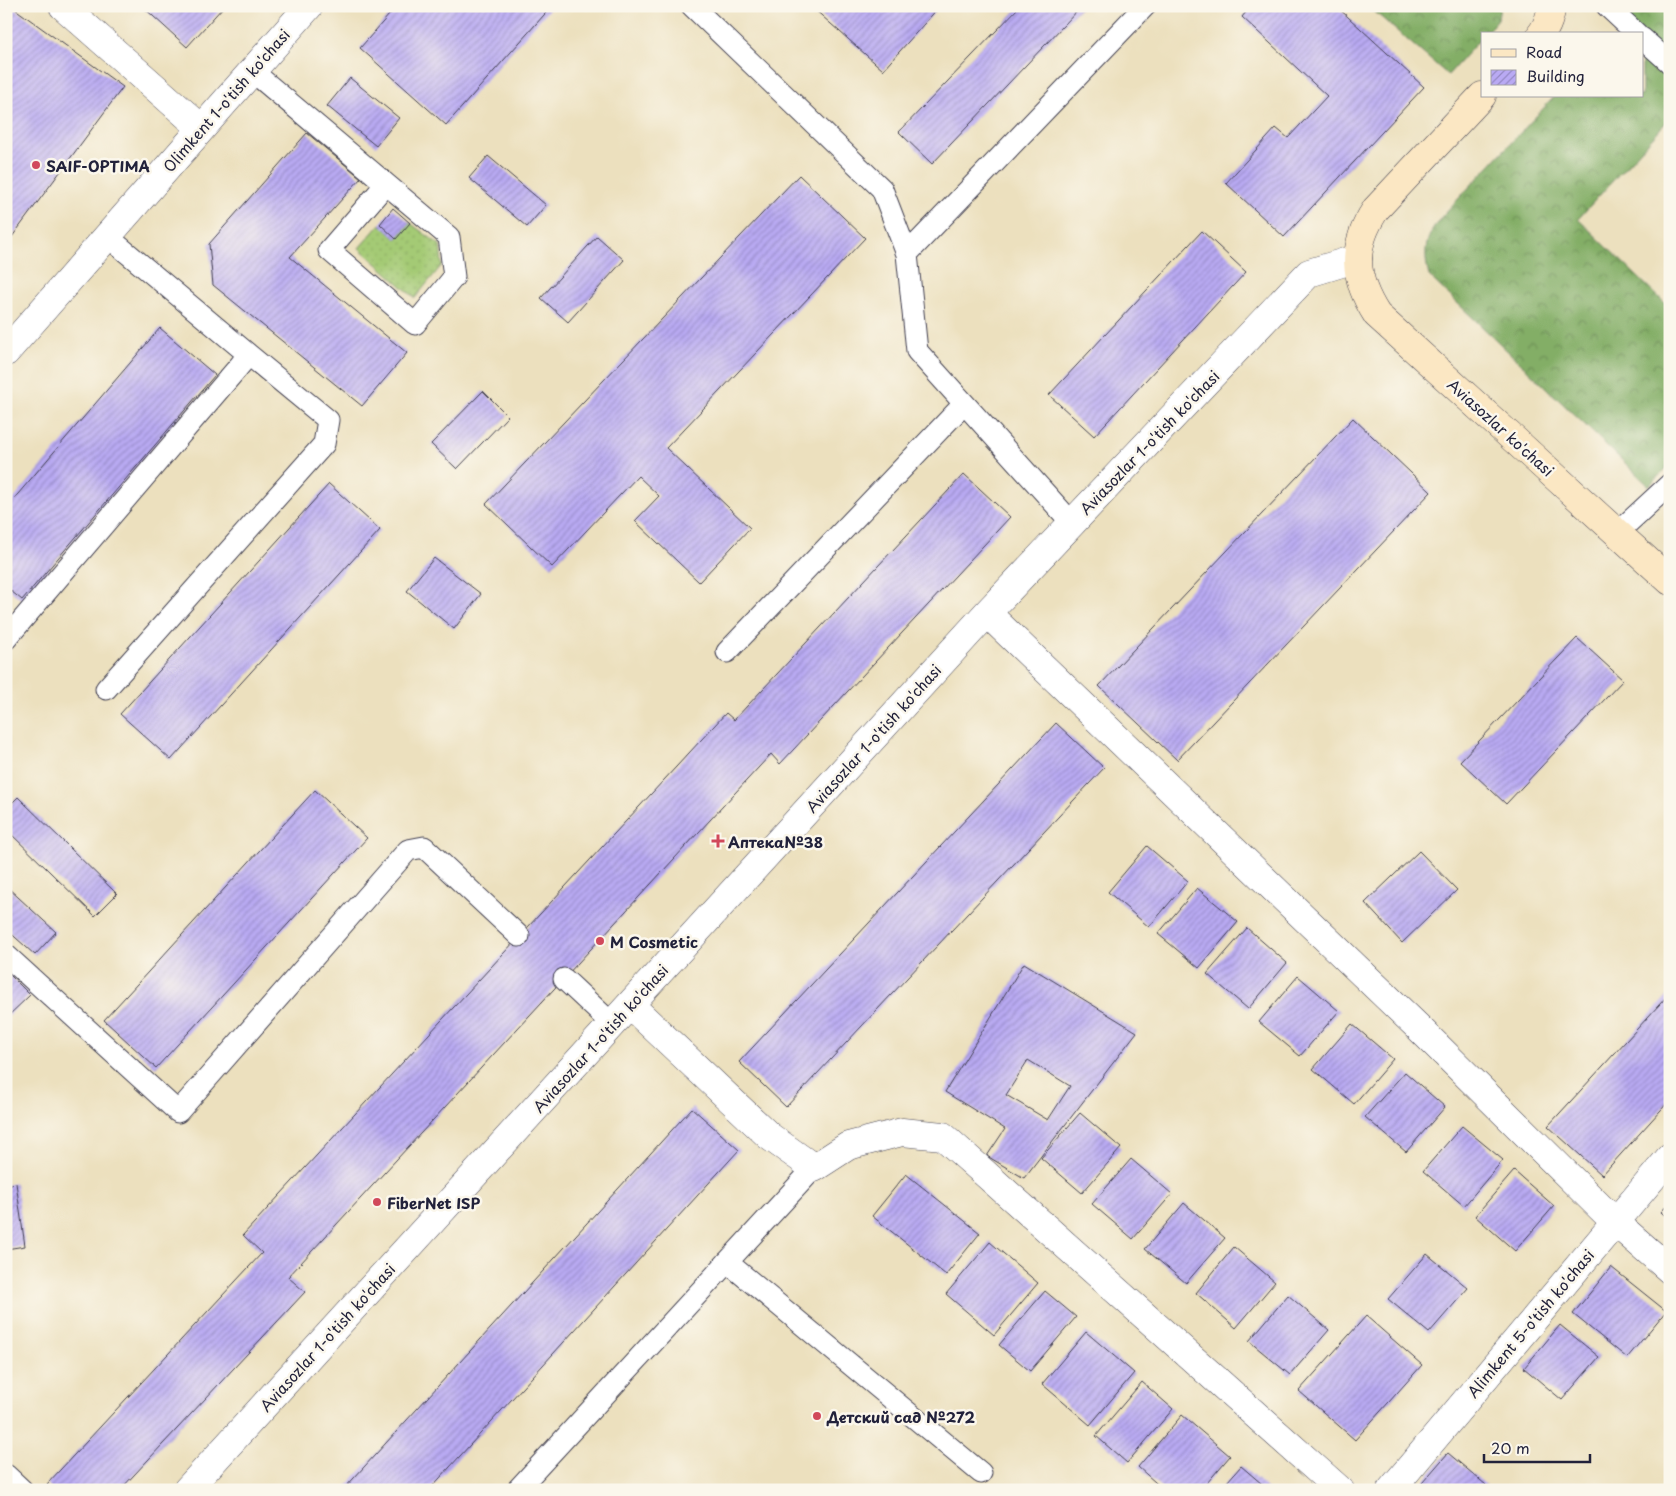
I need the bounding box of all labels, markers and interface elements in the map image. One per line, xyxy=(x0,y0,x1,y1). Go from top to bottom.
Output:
street label: Olimkent 1-o'tish ko'chasi xyxy=(157,23,295,177)
legend xyxy=(1481,32,1644,98)
text: Road xyxy=(1526,40,1562,63)
text: Building xyxy=(1526,64,1585,87)
place label: SAIF-OPTIMA xyxy=(46,154,150,177)
marker: SAIF-OPTIMA xyxy=(30,159,42,171)
street label: Aviasozlar 1-o'tish ko'chasi xyxy=(1074,365,1224,519)
street label: Aviasozlar ko'chasi xyxy=(1443,373,1559,481)
street label: Aviasozlar 1-o'tish ko'chasi xyxy=(800,659,946,817)
place label: Аптека№38 xyxy=(728,830,823,853)
marker: Аптека№38 xyxy=(712,835,724,847)
place label: M Cosmetic xyxy=(610,930,698,953)
marker: M Cosmetic xyxy=(594,935,606,947)
street label: Aviasozlar 1-o'tish ko'chasi xyxy=(527,959,673,1117)
place label: FiberNet ISP xyxy=(387,1191,480,1214)
marker: FiberNet ISP xyxy=(371,1196,383,1208)
street label: Alimkent 5-o'tish ko'chasi xyxy=(1461,1244,1599,1402)
street label: Aviasozlar 1-o'tish ko'chasi xyxy=(254,1258,400,1416)
place label: Детский сад №272 xyxy=(826,1405,976,1428)
marker: Детский сад №272 xyxy=(811,1410,823,1422)
scale bar xyxy=(1484,1431,1590,1463)
text: 20 m xyxy=(1491,1436,1530,1459)

